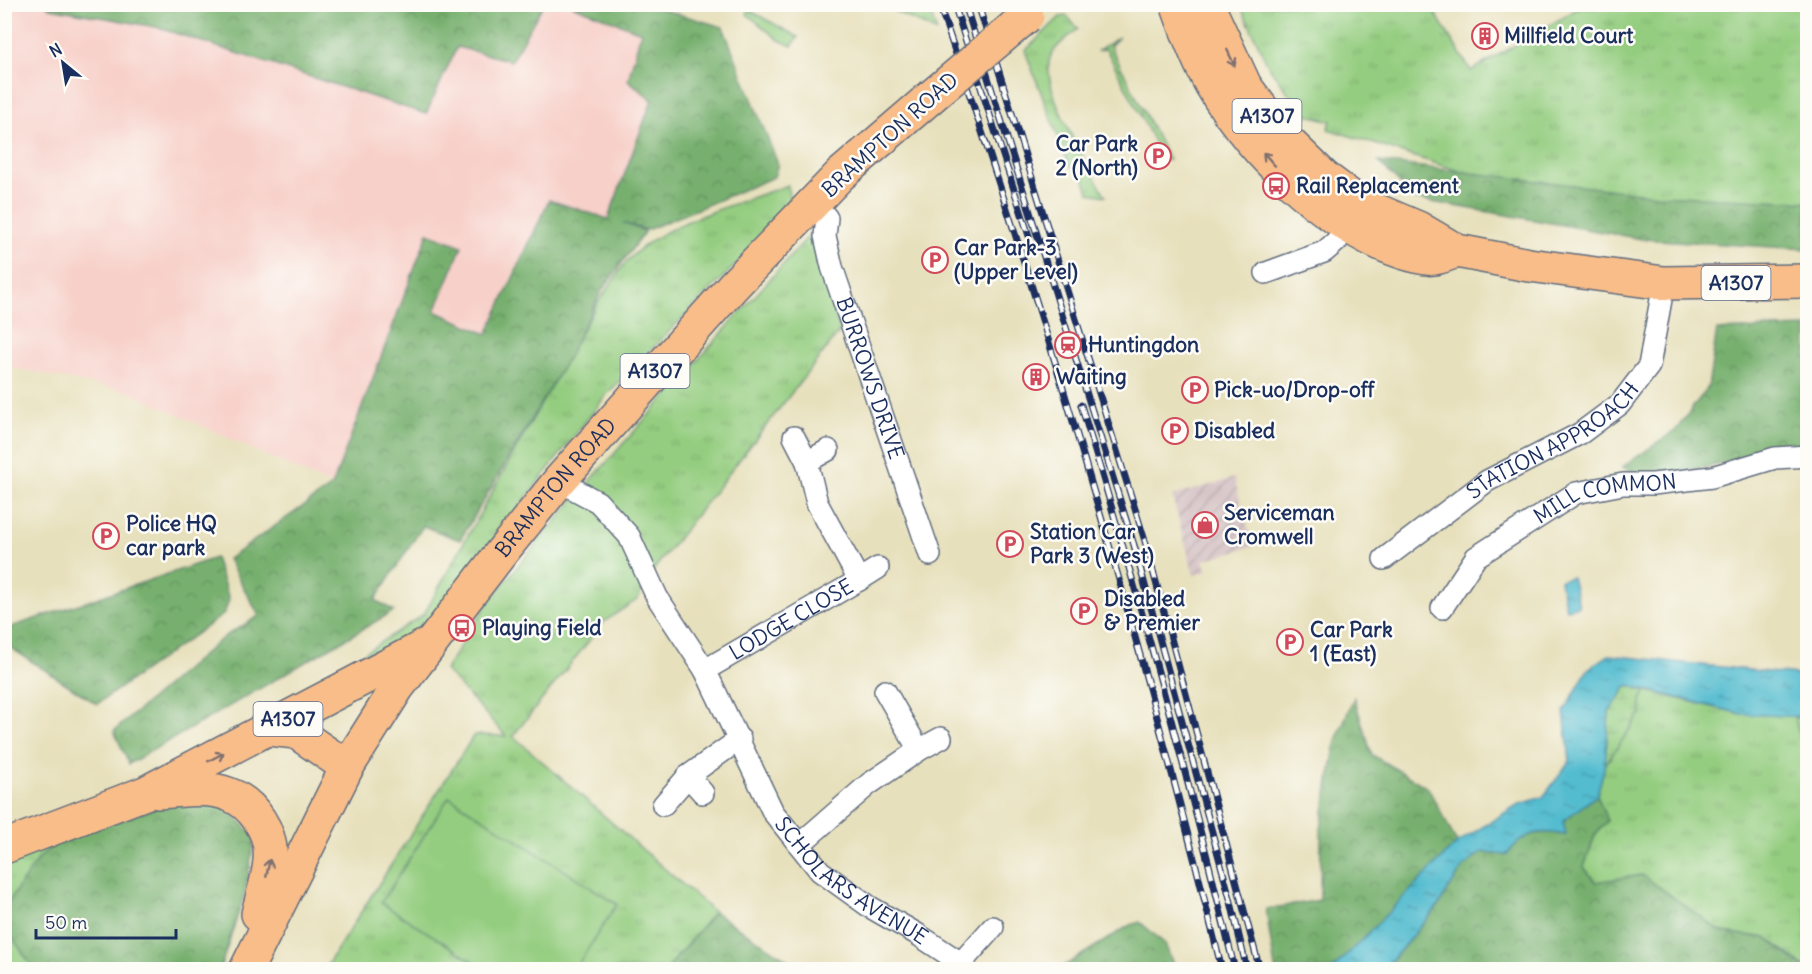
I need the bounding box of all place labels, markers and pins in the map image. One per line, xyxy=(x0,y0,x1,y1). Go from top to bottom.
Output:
building icon: Millfield Court xyxy=(1470,21,1500,51)
place label: Millfield Court xyxy=(1504,22,1634,49)
place label: Car Park 2 (North) xyxy=(1055,130,1138,181)
parking icon: Car Park 2 (North) xyxy=(1143,141,1173,171)
bus stop icon: Rail Replacement xyxy=(1261,171,1291,201)
place label: Rail Replacement xyxy=(1296,172,1460,199)
place label: Car Park-3 (Upper Level) xyxy=(954,234,1078,285)
parking icon: Car Park-3 (Upper Level) xyxy=(920,245,950,275)
station icon: Huntingdon xyxy=(1053,330,1083,360)
place label: Huntingdon xyxy=(1088,331,1199,358)
building icon: Waiting xyxy=(1021,362,1051,392)
place label: Waiting xyxy=(1056,363,1127,390)
parking icon: Pick-uo/Drop-off xyxy=(1180,375,1210,405)
place label: Pick-uo/Drop-off xyxy=(1214,376,1376,403)
parking icon: Disabled xyxy=(1160,416,1190,446)
place label: Disabled xyxy=(1194,417,1276,444)
place label: Serviceman Cromwell xyxy=(1224,499,1335,550)
place label: Police HQ car park xyxy=(126,510,217,561)
shop icon: Serviceman Cromwell xyxy=(1190,510,1220,540)
place label: Station Car Park 3 (West) xyxy=(1030,518,1154,569)
parking icon: Police HQ car park xyxy=(91,521,121,551)
parking icon: Station Car Park 3 (West) xyxy=(995,529,1025,559)
place label: Disabled & Premier xyxy=(1104,585,1200,636)
parking icon: Disabled & Premier xyxy=(1069,596,1099,626)
bus stop icon: Playing Field xyxy=(447,613,477,643)
place label: Playing Field xyxy=(482,614,602,641)
place label: Car Park 1 (East) xyxy=(1310,616,1393,667)
parking icon: Car Park 1 (East) xyxy=(1275,627,1305,657)

